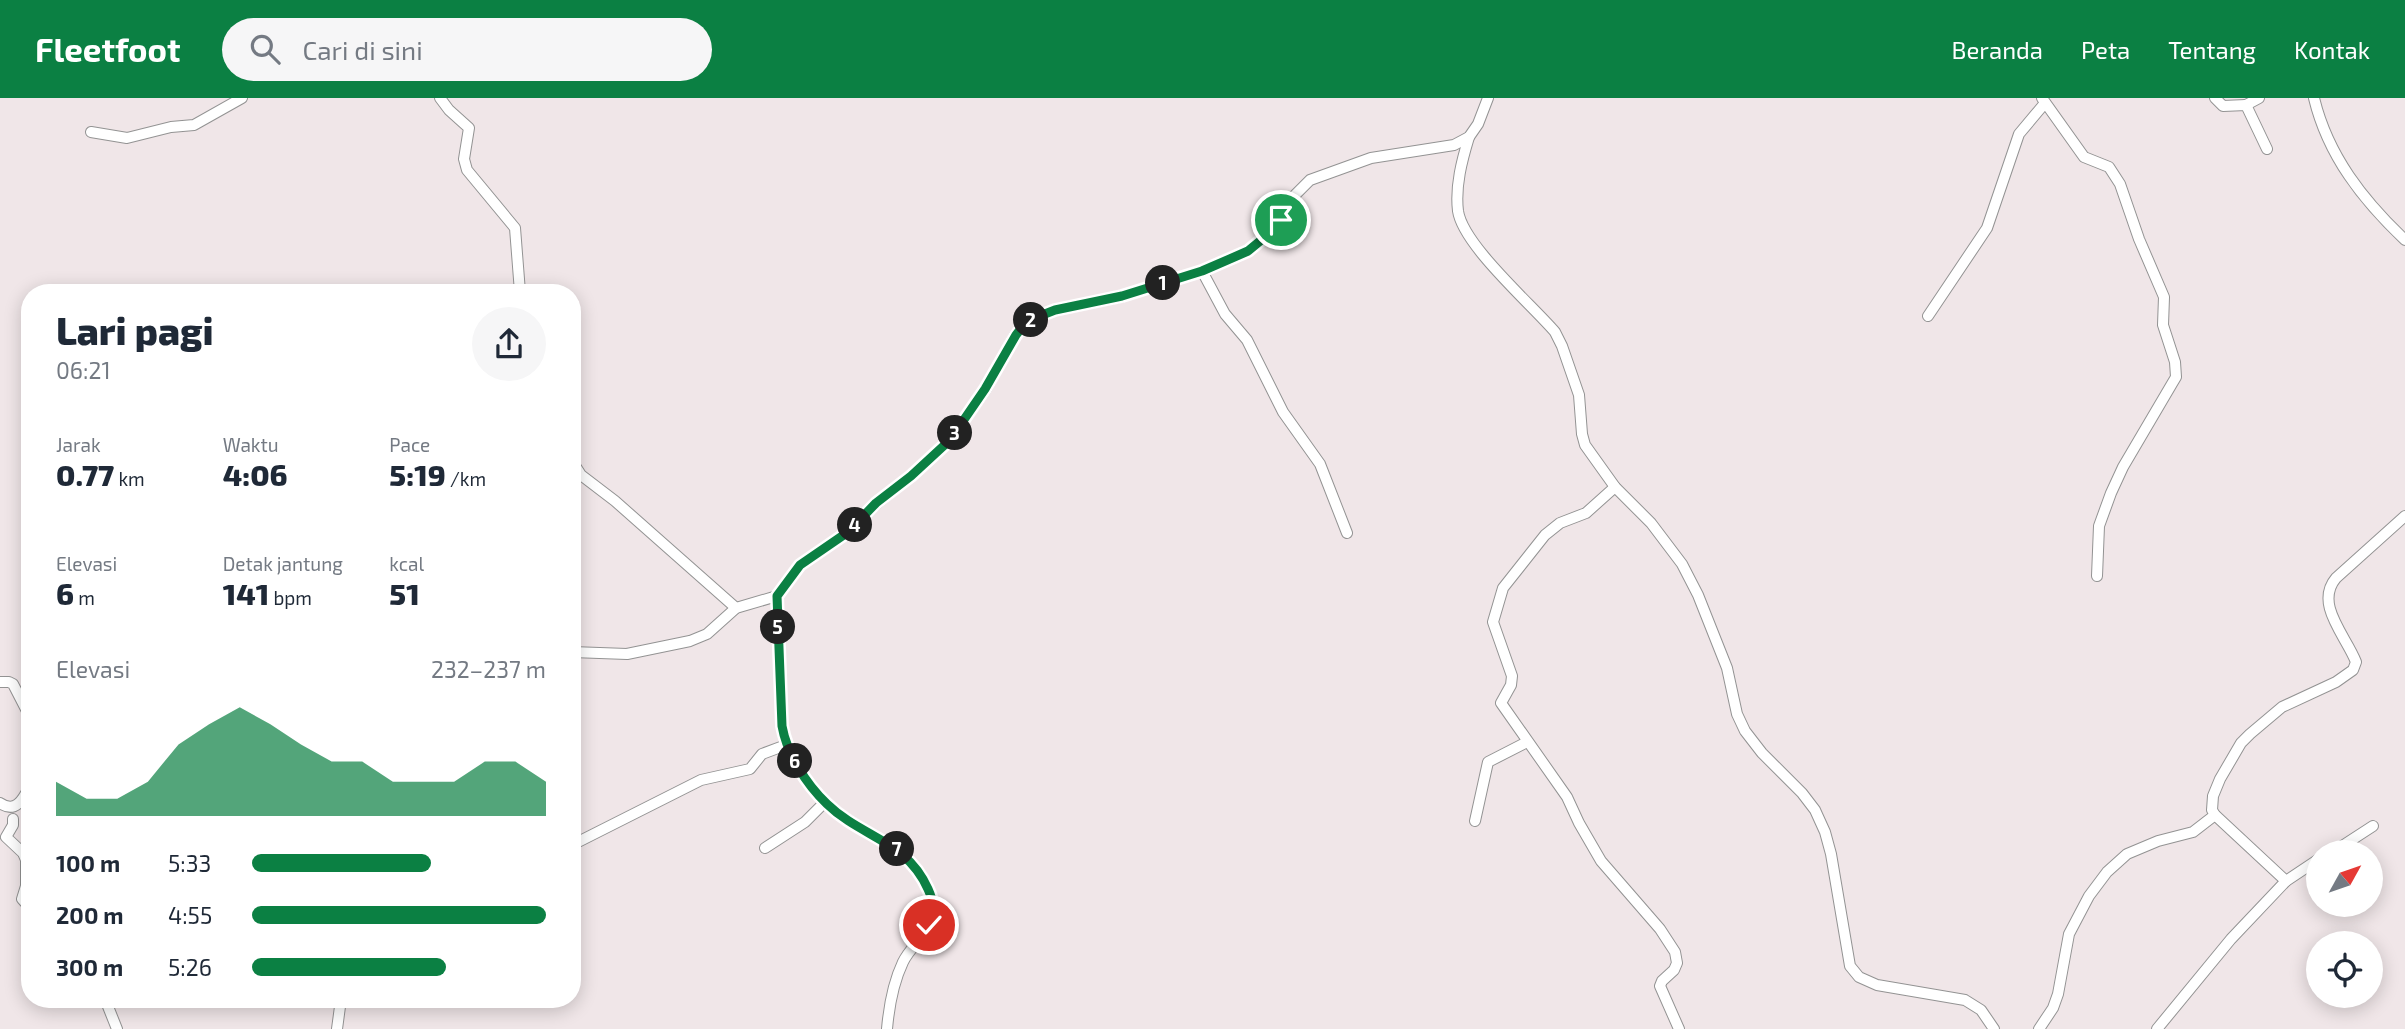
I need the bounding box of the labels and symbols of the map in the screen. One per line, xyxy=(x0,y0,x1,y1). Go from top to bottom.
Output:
pin xyxy=(1251,190,1311,250)
pin: 1 xyxy=(1146,266,1180,300)
pin: 2 xyxy=(1014,302,1048,338)
pin: 3 xyxy=(937,416,972,450)
pin: 4 xyxy=(838,508,872,542)
pin: 5 xyxy=(760,610,796,644)
pin: 6 xyxy=(778,744,812,778)
pin: 7 xyxy=(880,832,914,866)
north arrow xyxy=(2306,840,2384,917)
pin xyxy=(899,895,959,955)

